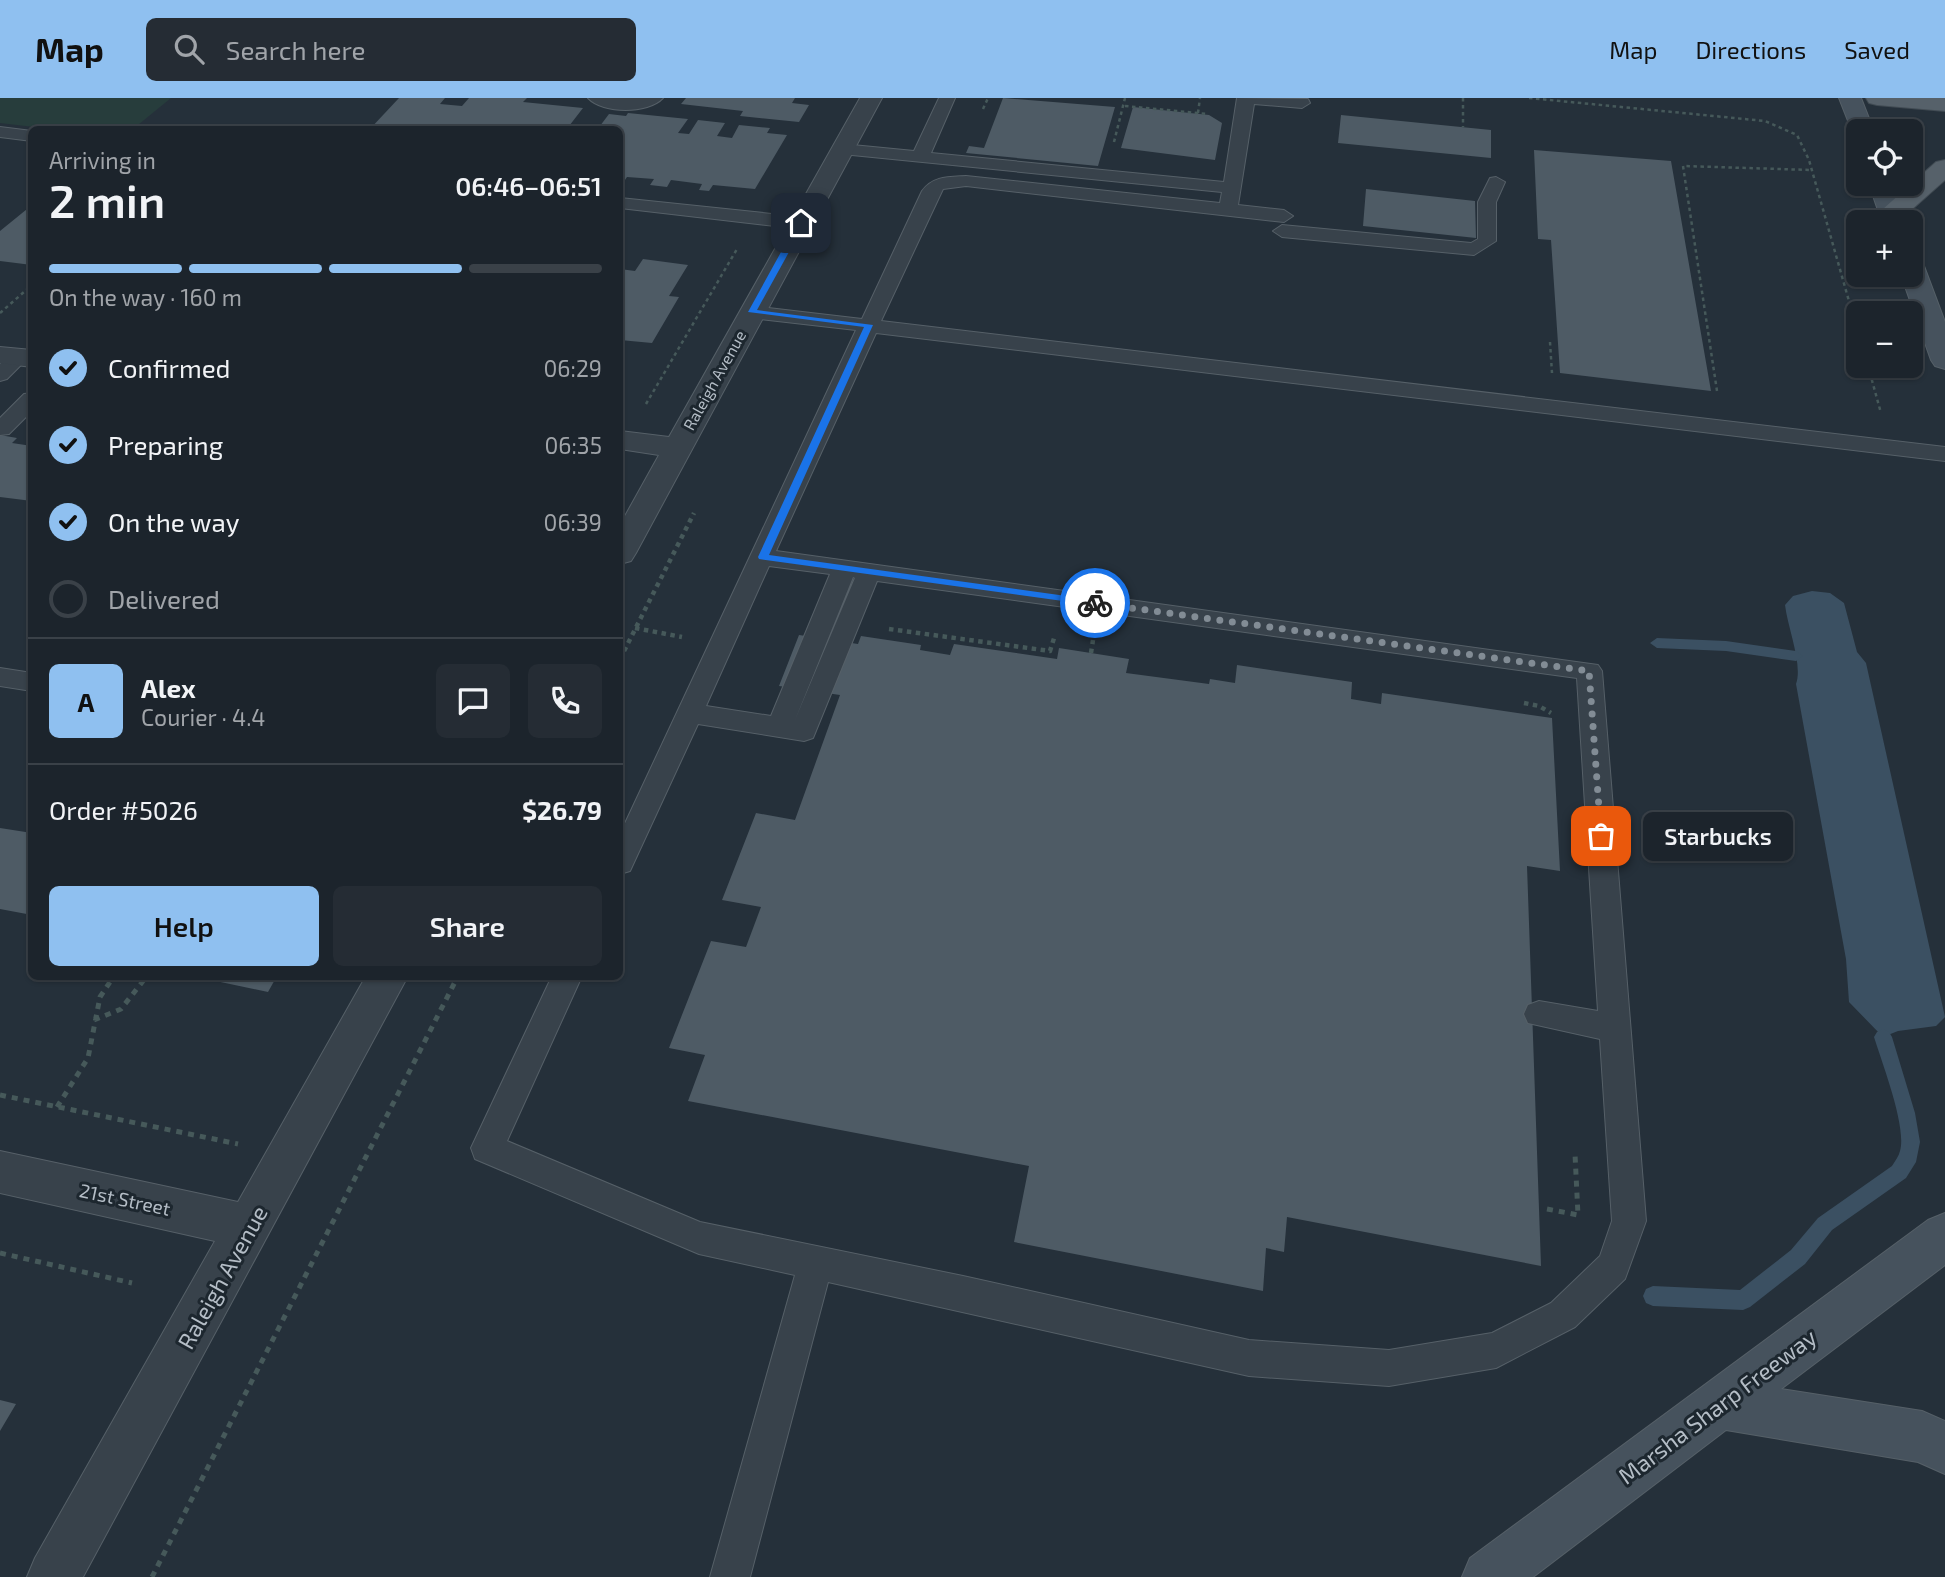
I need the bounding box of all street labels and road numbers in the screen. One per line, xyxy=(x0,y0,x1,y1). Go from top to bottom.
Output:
street label: Raleigh Avenue xyxy=(679,327,749,433)
street label: 21st Street xyxy=(78,1178,172,1220)
street label: Raleigh Avenue xyxy=(171,1200,273,1354)
street label: Marsha Sharp Freeway xyxy=(1612,1322,1822,1490)

